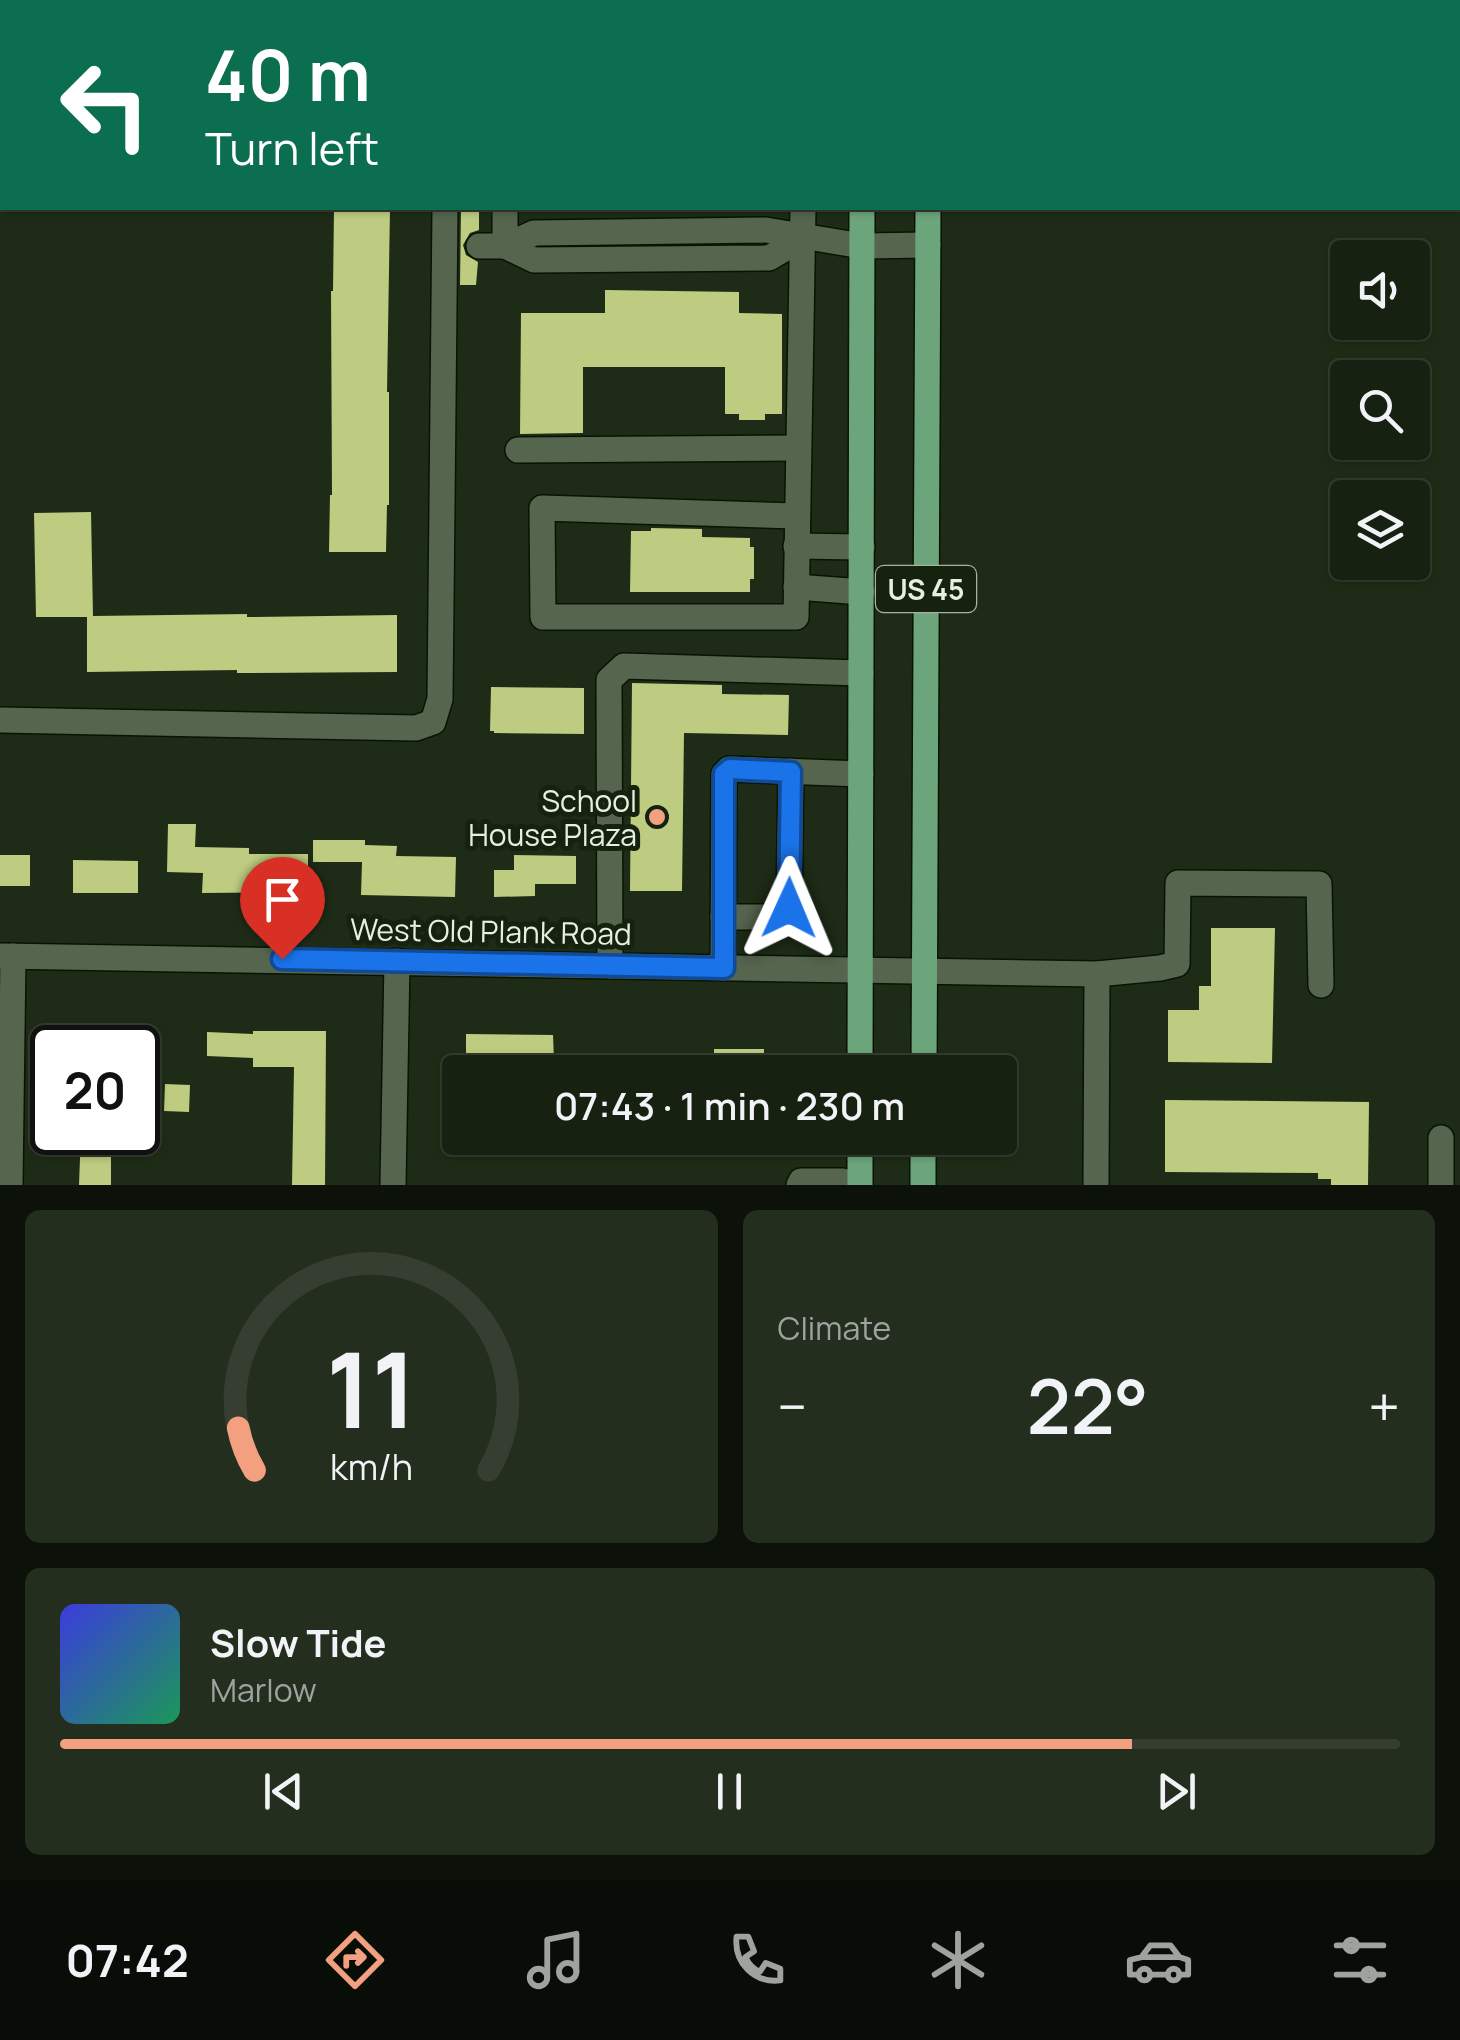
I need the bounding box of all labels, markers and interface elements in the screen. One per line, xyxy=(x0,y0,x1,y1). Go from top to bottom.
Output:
text: 40 m xyxy=(205,26,371,122)
icon: left xyxy=(40,40,170,170)
text: Turn left xyxy=(205,117,379,179)
map controls xyxy=(1330,240,1430,580)
button: sound xyxy=(1330,240,1430,340)
button: search xyxy=(1330,360,1430,460)
button: layers xyxy=(1330,480,1430,580)
road number: US 45 xyxy=(876,566,976,612)
place label: School House Plaza xyxy=(468,780,637,855)
marker: School House Plaza xyxy=(646,806,668,828)
position arrow xyxy=(737,856,841,960)
pin xyxy=(240,857,325,960)
icon: arrive xyxy=(255,872,310,927)
street label: West Old Plank Road xyxy=(350,908,632,954)
speed limit sign: 20 xyxy=(30,1025,160,1155)
text: 07:43 · 1 min · 230 m xyxy=(554,1079,905,1131)
text: Climate xyxy=(778,1306,891,1350)
text: 11 xyxy=(326,1317,417,1459)
text: 22° xyxy=(1027,1354,1149,1457)
text: − xyxy=(778,1368,807,1444)
text: + xyxy=(1368,1368,1400,1444)
text: km/h xyxy=(330,1442,413,1491)
text: Slow Tide xyxy=(210,1616,387,1668)
text: Marlow xyxy=(210,1668,317,1712)
icon: previous xyxy=(256,1764,311,1819)
icon: pause xyxy=(702,1764,757,1819)
icon: next xyxy=(1149,1764,1204,1819)
icon: directions xyxy=(320,1925,390,1995)
icon: music xyxy=(521,1925,591,1995)
icon: phone xyxy=(722,1925,792,1995)
icon: climate xyxy=(923,1925,993,1995)
icon: car xyxy=(1124,1925,1194,1995)
icon: filters xyxy=(1325,1925,1395,1995)
text: 07:42 xyxy=(65,1929,189,1991)

